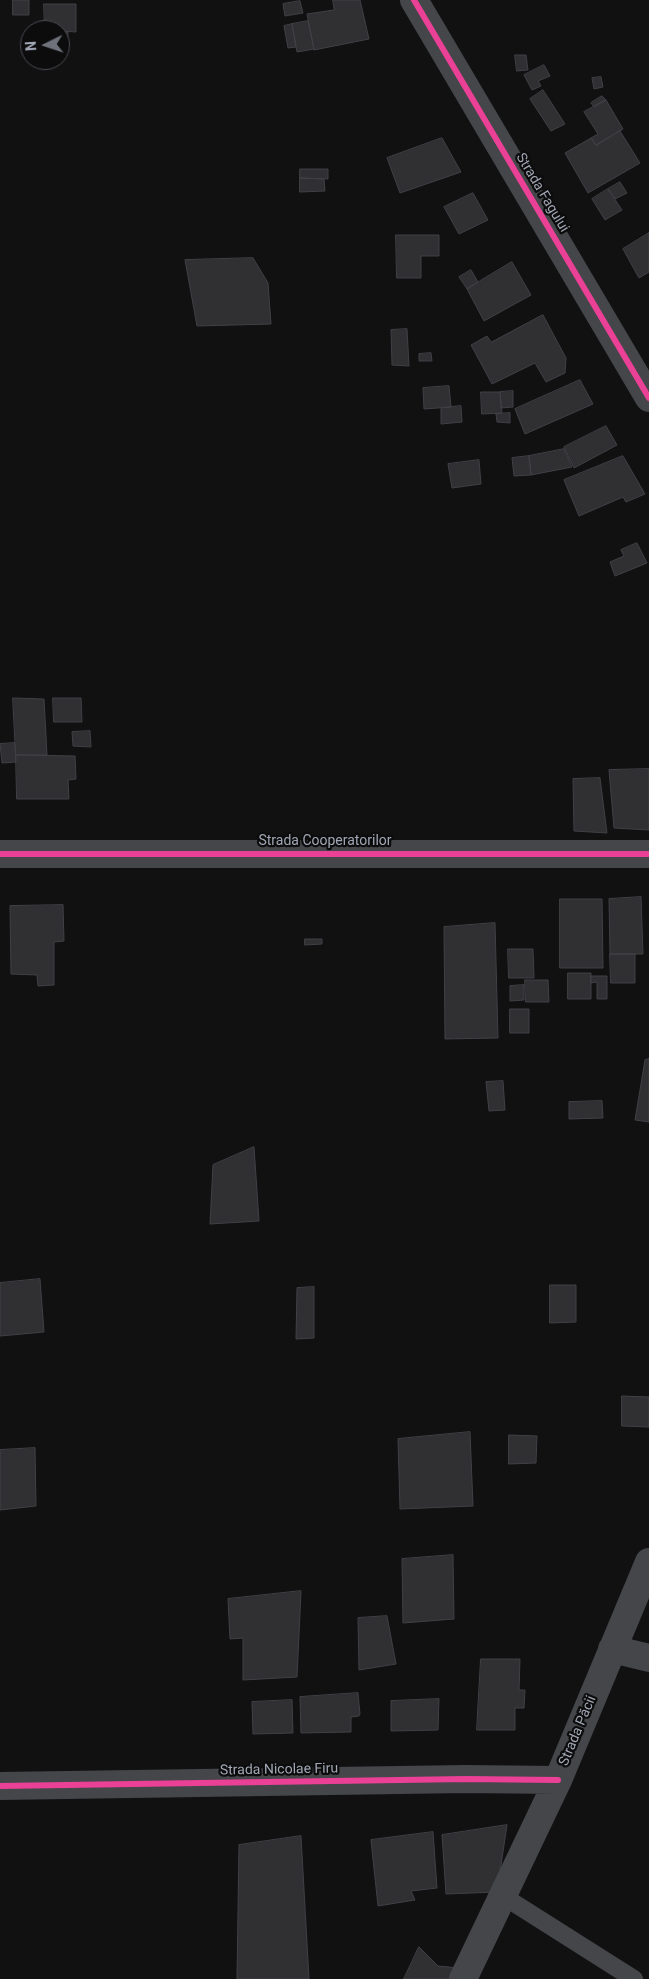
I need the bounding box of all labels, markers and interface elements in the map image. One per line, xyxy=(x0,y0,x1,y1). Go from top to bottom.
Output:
north arrow xyxy=(20,20,70,70)
text: N xyxy=(23,40,39,51)
street label: Strada Fagului xyxy=(512,150,572,236)
street label: Strada Cooperatorilor xyxy=(258,833,392,849)
street label: Strada Păcii xyxy=(556,1693,600,1769)
street label: Strada Nicolae Firu xyxy=(220,1761,338,1779)

